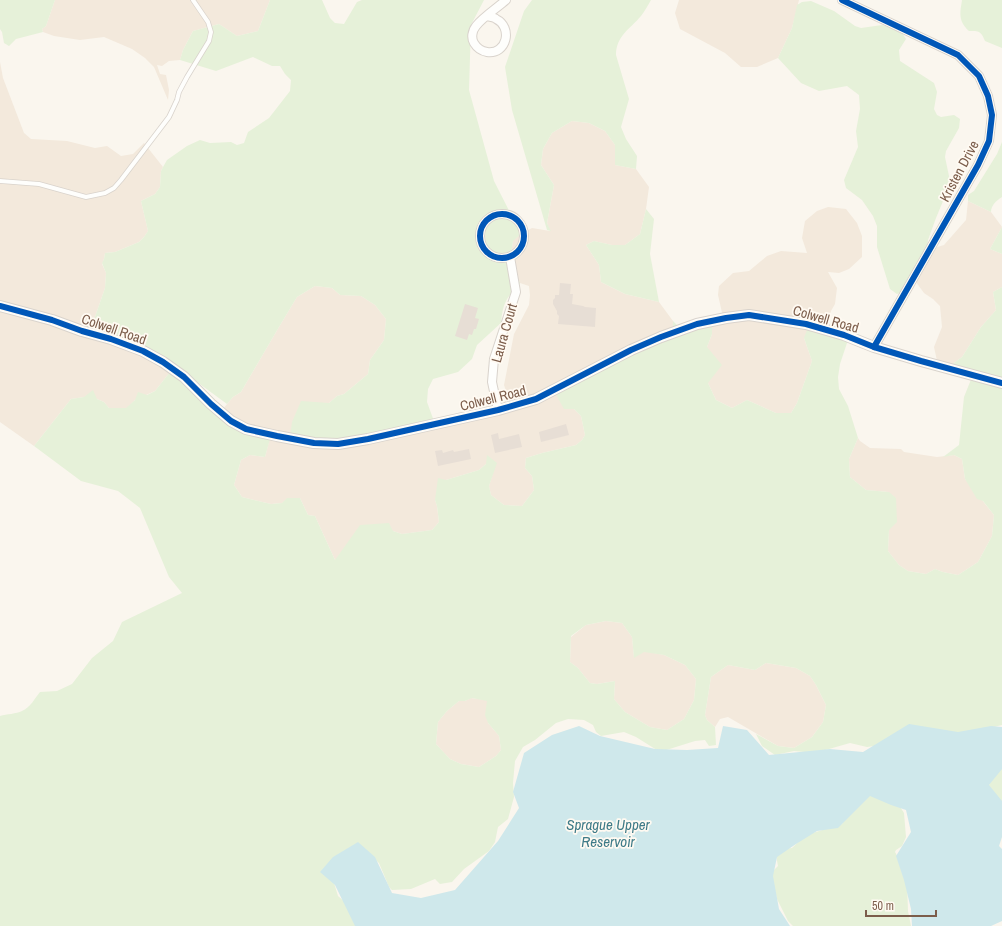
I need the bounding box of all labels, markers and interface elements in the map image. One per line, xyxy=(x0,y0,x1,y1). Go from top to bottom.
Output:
street label: Kristen Drive xyxy=(935,137,983,205)
street label: Laura Court xyxy=(487,301,521,365)
street label: Colwell Road xyxy=(791,301,861,337)
street label: Colwell Road xyxy=(79,309,149,349)
street label: Colwell Road xyxy=(458,381,528,415)
water label: Sprague Upper Reservoir xyxy=(566,814,651,852)
scale bar xyxy=(866,892,936,918)
text: 50 m xyxy=(872,898,894,914)

